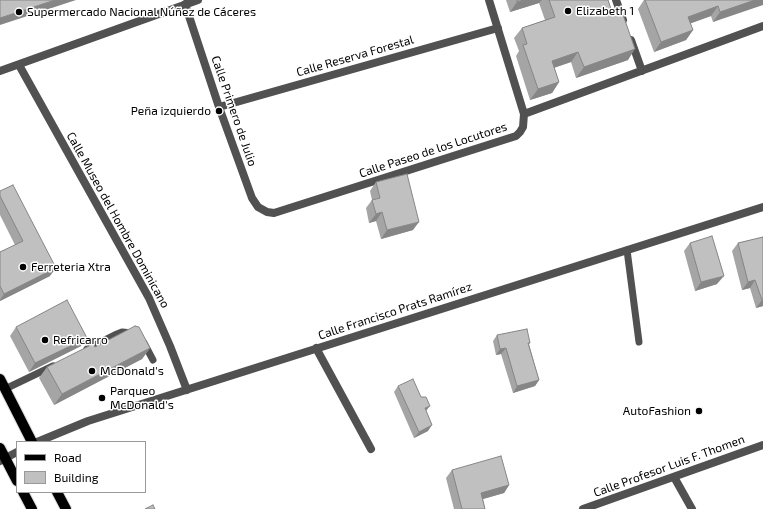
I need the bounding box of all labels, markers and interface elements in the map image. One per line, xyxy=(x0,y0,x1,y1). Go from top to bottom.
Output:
place label: Elizabeth 1 xyxy=(576,4,634,18)
place label: Supermercado Nacional Núñez de Cáceres xyxy=(27,5,256,19)
marker: Elizabeth 1 xyxy=(563,6,573,16)
marker: Supermercado Nacional Núñez de Cáceres xyxy=(14,7,24,17)
street label: Calle Reserva Forestal xyxy=(295,32,415,80)
street label: Calle Primero de Julio xyxy=(208,54,260,168)
place label: Peña izquierdo xyxy=(131,104,211,118)
marker: Peña izquierdo xyxy=(214,106,224,116)
street label: Calle Paseo de los Locutores xyxy=(357,119,509,181)
street label: Calle Museo del Hombre Dominicano xyxy=(63,129,173,311)
place label: Ferreteria Xtra xyxy=(31,260,111,274)
marker: Ferreteria Xtra xyxy=(18,262,28,272)
street label: Calle Francisco Prats Ramírez xyxy=(316,279,474,343)
place label: Refricarro xyxy=(53,333,108,347)
marker: Refricarro xyxy=(40,335,50,345)
place label: McDonald's xyxy=(100,364,164,378)
marker: McDonald's xyxy=(87,366,97,376)
place label: Parqueo McDonald's xyxy=(110,384,174,412)
marker: Parqueo McDonald's xyxy=(97,393,107,403)
place label: AutoFashion xyxy=(623,404,691,418)
marker: AutoFashion xyxy=(694,406,704,416)
street label: Calle Profesor Luis F. Thomen xyxy=(591,432,747,500)
legend xyxy=(16,441,146,493)
text: Road xyxy=(54,450,82,464)
text: Building xyxy=(54,470,98,484)

